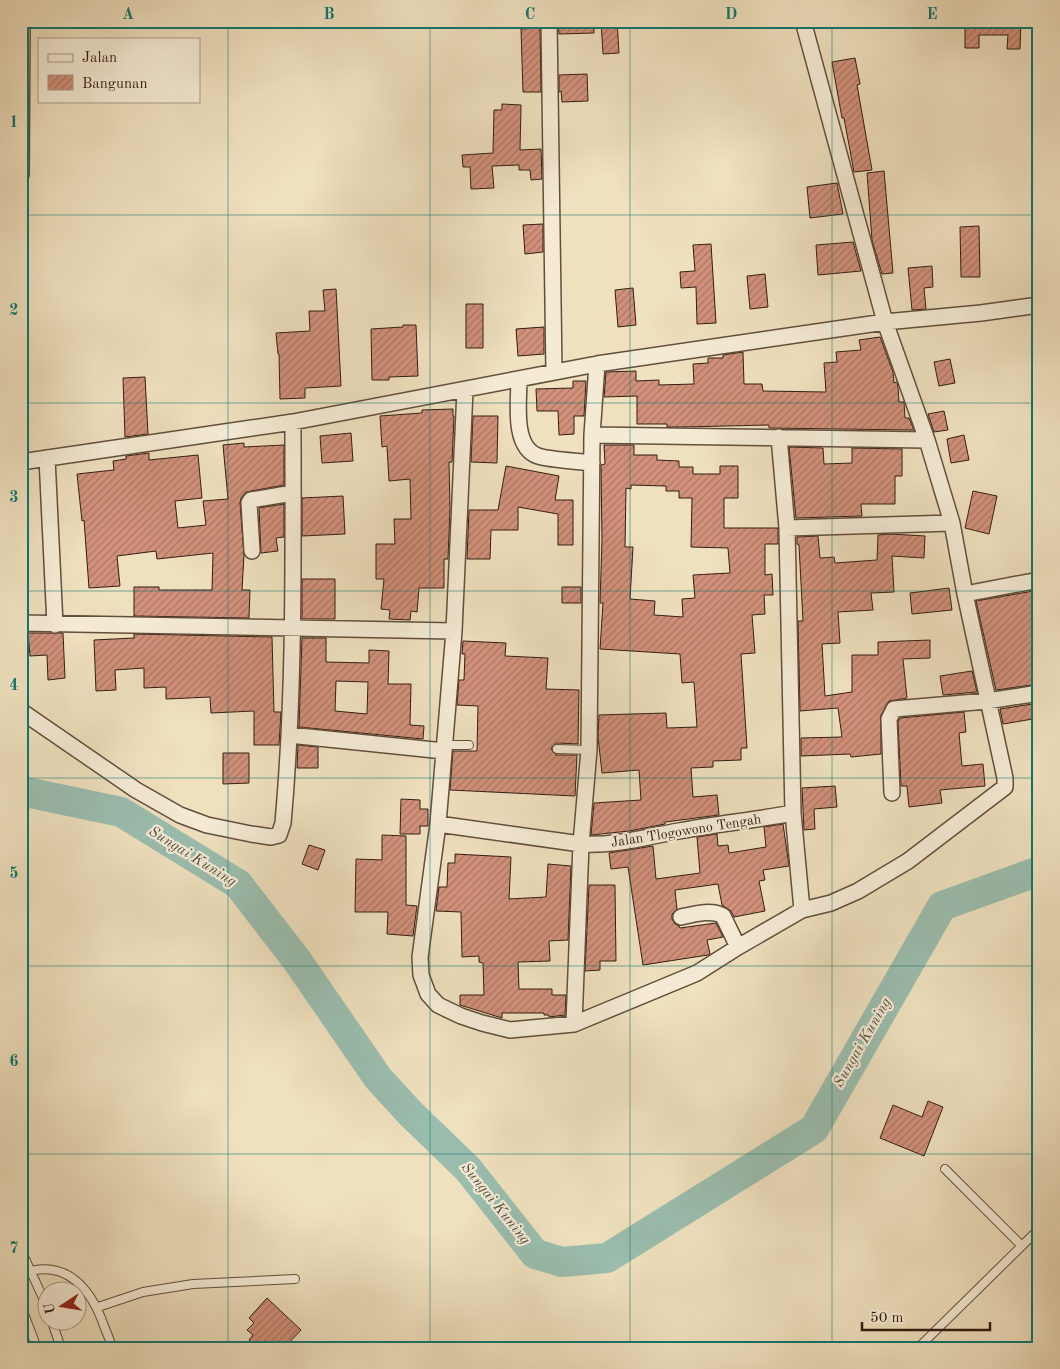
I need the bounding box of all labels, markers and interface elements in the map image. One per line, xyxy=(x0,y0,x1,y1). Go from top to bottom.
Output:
text: A xyxy=(122,7,134,23)
text: B xyxy=(323,7,335,23)
text: C xyxy=(525,7,535,23)
text: D xyxy=(725,7,737,23)
text: E xyxy=(926,7,938,23)
legend xyxy=(38,38,200,102)
text: Jalan xyxy=(82,51,117,66)
text: Bangunan xyxy=(82,77,148,92)
text: 1 xyxy=(9,115,19,131)
text: 2 xyxy=(9,303,19,319)
text: 3 xyxy=(9,490,19,506)
text: 4 xyxy=(9,678,19,694)
street label: Jalan Tlogowono Tengah xyxy=(610,812,763,850)
water label: Sungai Kuning xyxy=(146,824,238,890)
text: 5 xyxy=(9,866,19,882)
water label: Sungai Kuning xyxy=(831,996,895,1090)
text: 6 xyxy=(9,1054,19,1070)
water label: Sungai Kuning xyxy=(458,1160,532,1248)
text: 7 xyxy=(9,1241,19,1257)
north arrow xyxy=(38,1282,88,1332)
scale bar xyxy=(862,1299,990,1331)
text: U xyxy=(42,1302,58,1315)
text: 50 m xyxy=(870,1311,904,1326)

